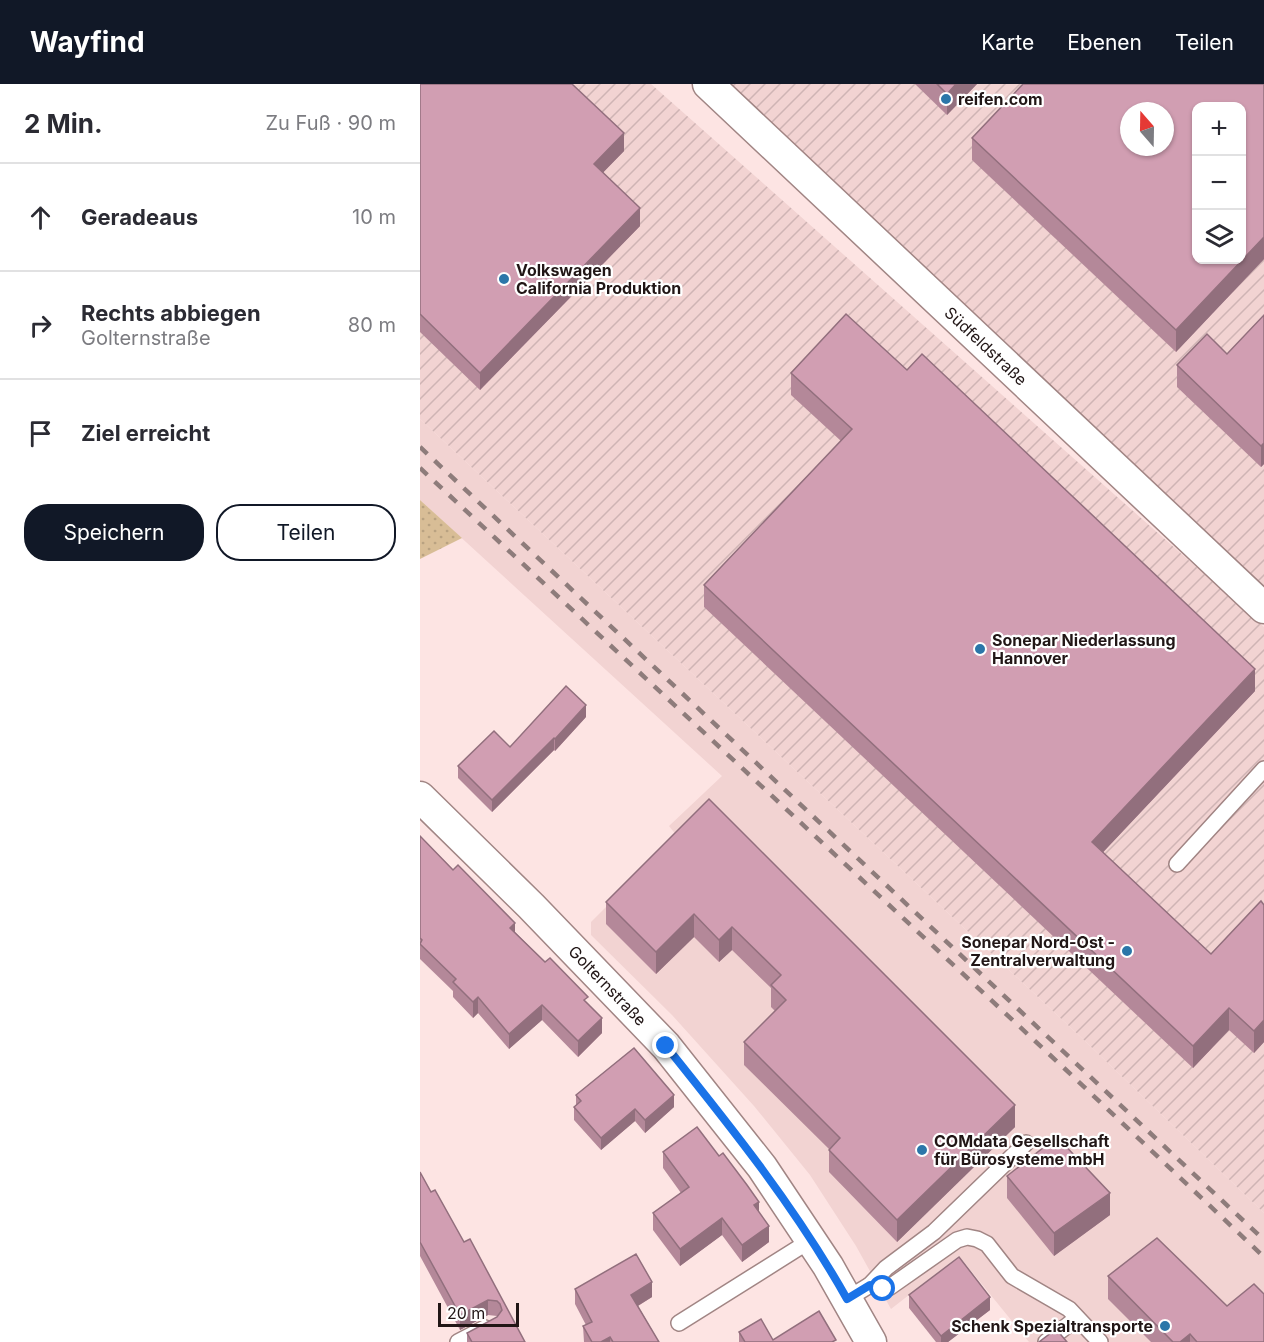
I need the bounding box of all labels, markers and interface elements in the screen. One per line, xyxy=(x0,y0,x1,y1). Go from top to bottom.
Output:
text: Wayfind xyxy=(30,25,145,59)
text: Karte xyxy=(981,30,1034,55)
text: Ebenen xyxy=(1067,30,1142,55)
text: Teilen xyxy=(1175,30,1234,55)
place label: reifen.com xyxy=(958,89,1043,109)
marker: reifen.com xyxy=(939,92,953,106)
north arrow xyxy=(1120,102,1174,156)
map controls xyxy=(1192,102,1246,264)
button: + xyxy=(1192,102,1246,156)
text: 2 Min. xyxy=(24,108,103,139)
text: Zu Fuß · 90 m xyxy=(266,111,396,135)
button: − xyxy=(1192,156,1246,210)
icon: ahead xyxy=(24,201,57,234)
text: Geradeaus xyxy=(81,204,198,230)
text: 10 m xyxy=(352,205,396,229)
button: layers xyxy=(1192,210,1246,264)
place label: Volkswagen California Produktion xyxy=(516,260,681,298)
marker: Volkswagen California Produktion xyxy=(497,272,511,286)
text: Rechts abbiegen xyxy=(81,300,261,326)
street label: Südfeldstraße xyxy=(941,302,1031,390)
icon: right xyxy=(24,309,57,342)
text: 80 m xyxy=(348,313,396,337)
text: Golternstraße xyxy=(81,326,211,350)
icon: arrive xyxy=(24,417,57,450)
text: Ziel erreicht xyxy=(81,420,210,446)
button: Speichern xyxy=(24,504,204,561)
button: Teilen xyxy=(216,504,396,561)
place label: Sonepar Niederlassung Hannover xyxy=(992,630,1176,668)
marker: Sonepar Niederlassung Hannover xyxy=(973,642,987,656)
place label: Sonepar Nord-Ost - Zentralverwaltung xyxy=(961,932,1115,970)
street label: Golternstraße xyxy=(564,941,651,1030)
marker: Sonepar Nord-Ost - Zentralverwaltung xyxy=(1120,944,1134,958)
route end xyxy=(652,1032,678,1058)
place label: COMdata Gesellschaft für Bürosysteme mbH xyxy=(934,1131,1110,1169)
marker: COMdata Gesellschaft für Bürosysteme mbH xyxy=(915,1143,929,1157)
route start xyxy=(869,1275,895,1301)
scale bar xyxy=(438,1300,519,1328)
text: 20 m xyxy=(447,1303,485,1323)
place label: Schenk Spezialtransporte xyxy=(951,1316,1153,1336)
marker: Schenk Spezialtransporte xyxy=(1158,1319,1172,1333)

